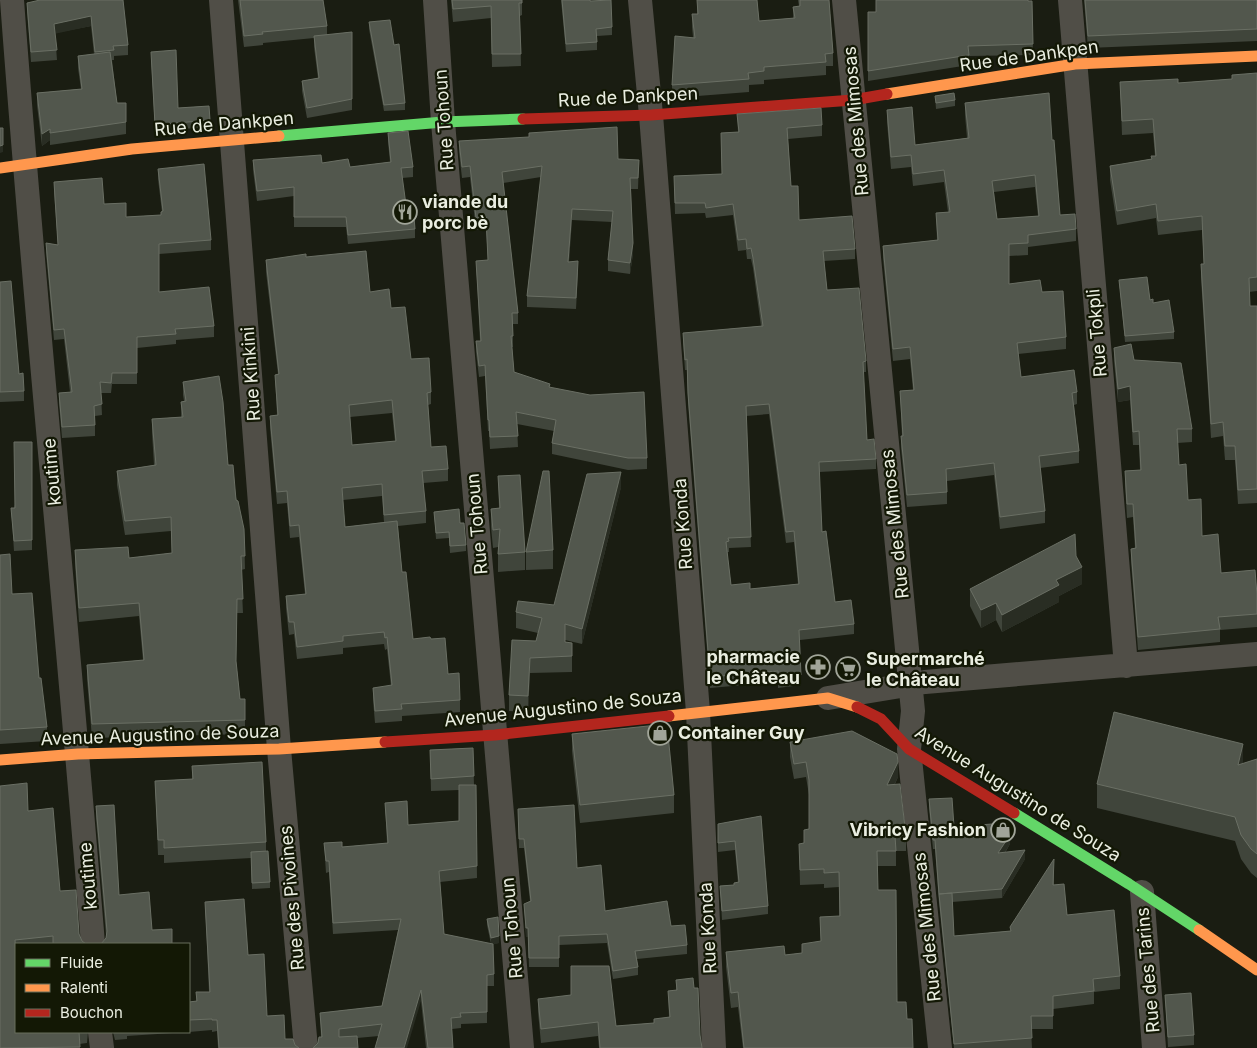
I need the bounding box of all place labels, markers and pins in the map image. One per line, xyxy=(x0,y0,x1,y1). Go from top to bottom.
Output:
place label: viande du porc bè xyxy=(422,191,508,233)
restaurant icon: viande du porc bè xyxy=(392,199,418,225)
place label: pharmacie le Château xyxy=(706,646,800,688)
place label: Supermarché le Château xyxy=(866,648,985,690)
pharmacy icon: pharmacie le Château xyxy=(805,654,831,680)
supermarket icon: Supermarché le Château xyxy=(835,656,861,682)
shop icon: Container Guy xyxy=(647,720,673,746)
place label: Container Guy xyxy=(678,722,805,743)
shop icon: Vibricy Fashion xyxy=(990,817,1016,843)
place label: Vibricy Fashion xyxy=(850,819,986,840)

